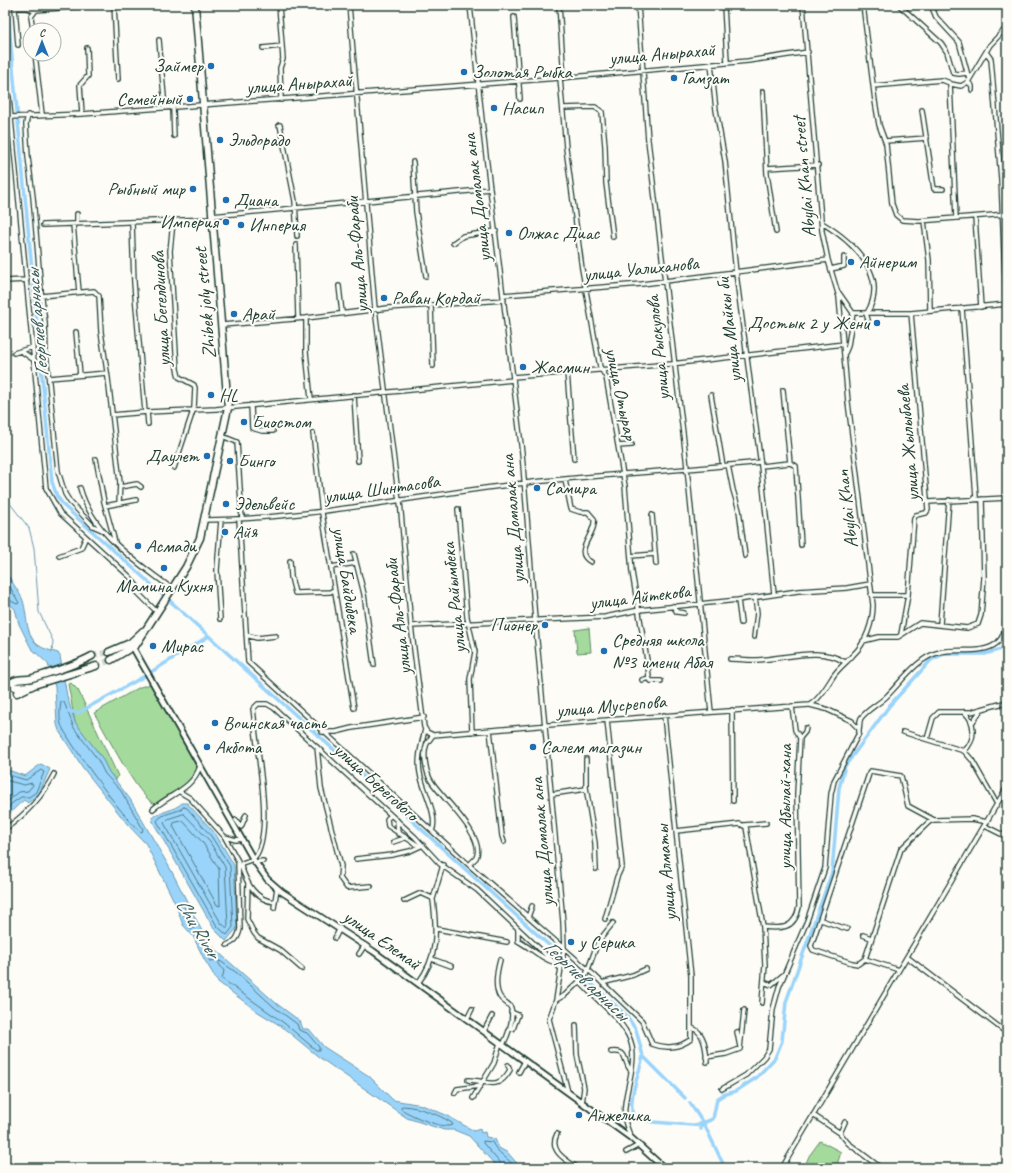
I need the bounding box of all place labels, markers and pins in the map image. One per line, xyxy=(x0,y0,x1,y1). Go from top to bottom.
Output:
place label: Займер xyxy=(153,54,205,78)
place label: Золотая Рыбка xyxy=(472,60,573,84)
marker: Займер xyxy=(206,61,216,71)
place label: Гамзат xyxy=(682,66,730,90)
marker: Золотая Рыбка xyxy=(459,67,469,77)
marker: Гамзат xyxy=(669,73,679,83)
place label: Семейный xyxy=(117,87,183,111)
marker: Семейный xyxy=(185,94,195,104)
place label: Насип xyxy=(502,96,544,120)
marker: Насип xyxy=(489,103,499,113)
place label: Эльдорадо xyxy=(228,128,291,152)
marker: Эльдорадо xyxy=(215,135,225,145)
place label: Рыбный мир xyxy=(108,177,187,201)
marker: Рыбный мир xyxy=(188,184,198,194)
place label: Диана xyxy=(234,188,280,212)
marker: Диана xyxy=(221,195,231,205)
place label: Империя xyxy=(160,210,219,234)
place label: Инперия xyxy=(249,213,306,237)
marker: Империя xyxy=(221,217,231,227)
marker: Инперия xyxy=(236,220,246,230)
place label: Олжас Диас xyxy=(517,221,600,245)
marker: Олжас Диас xyxy=(504,228,514,238)
place label: Айнерим xyxy=(859,250,917,274)
marker: Айнерим xyxy=(846,257,856,267)
place label: Раван Кордай xyxy=(392,286,481,310)
marker: Раван Кордай xyxy=(379,293,389,303)
place label: Арай xyxy=(242,302,276,326)
marker: Арай xyxy=(229,309,239,319)
place label: Достык 2 у Жени xyxy=(748,311,871,335)
marker: Достык 2 у Жени xyxy=(872,318,882,328)
place label: Жасмин xyxy=(531,355,590,379)
marker: Жасмин xyxy=(518,362,528,372)
place label: HL xyxy=(219,383,239,407)
marker: HL xyxy=(206,390,216,400)
place label: Биостом xyxy=(252,410,311,434)
marker: Биостом xyxy=(239,417,249,427)
place label: Даулет xyxy=(146,444,200,468)
place label: Бинго xyxy=(238,449,277,473)
marker: Даулет xyxy=(202,451,212,461)
marker: Бинго xyxy=(225,456,235,466)
place label: Самира xyxy=(545,476,598,500)
marker: Самира xyxy=(532,483,542,493)
place label: Эдельвейс xyxy=(234,492,295,516)
marker: Эдельвейс xyxy=(221,499,231,509)
place label: Айя xyxy=(233,520,258,544)
marker: Айя xyxy=(220,527,230,537)
place label: Асмади xyxy=(146,534,198,558)
marker: Асмади xyxy=(133,541,143,551)
marker: Мамина Кухня xyxy=(159,563,169,573)
place label: Мамина Кухня xyxy=(116,574,214,598)
place label: Пионер xyxy=(491,613,539,637)
marker: Пионер xyxy=(540,620,550,630)
place label: Средняя школа №3 имени Абая xyxy=(612,628,714,674)
place label: Мирас xyxy=(161,634,204,658)
marker: Мирас xyxy=(148,641,158,651)
marker: Средняя школа №3 имени Абая xyxy=(599,646,609,656)
place label: Воинская часть xyxy=(223,711,328,735)
marker: Воинская часть xyxy=(210,718,220,728)
place label: Акбота xyxy=(215,735,263,759)
place label: Салем магазин xyxy=(541,735,642,759)
marker: Акбота xyxy=(202,742,212,752)
marker: Салем магазин xyxy=(528,742,538,752)
place label: у Серика xyxy=(578,930,636,954)
marker: у Серика xyxy=(566,937,576,947)
place label: Анжелика xyxy=(587,1103,652,1127)
marker: Анжелика xyxy=(574,1110,584,1120)

